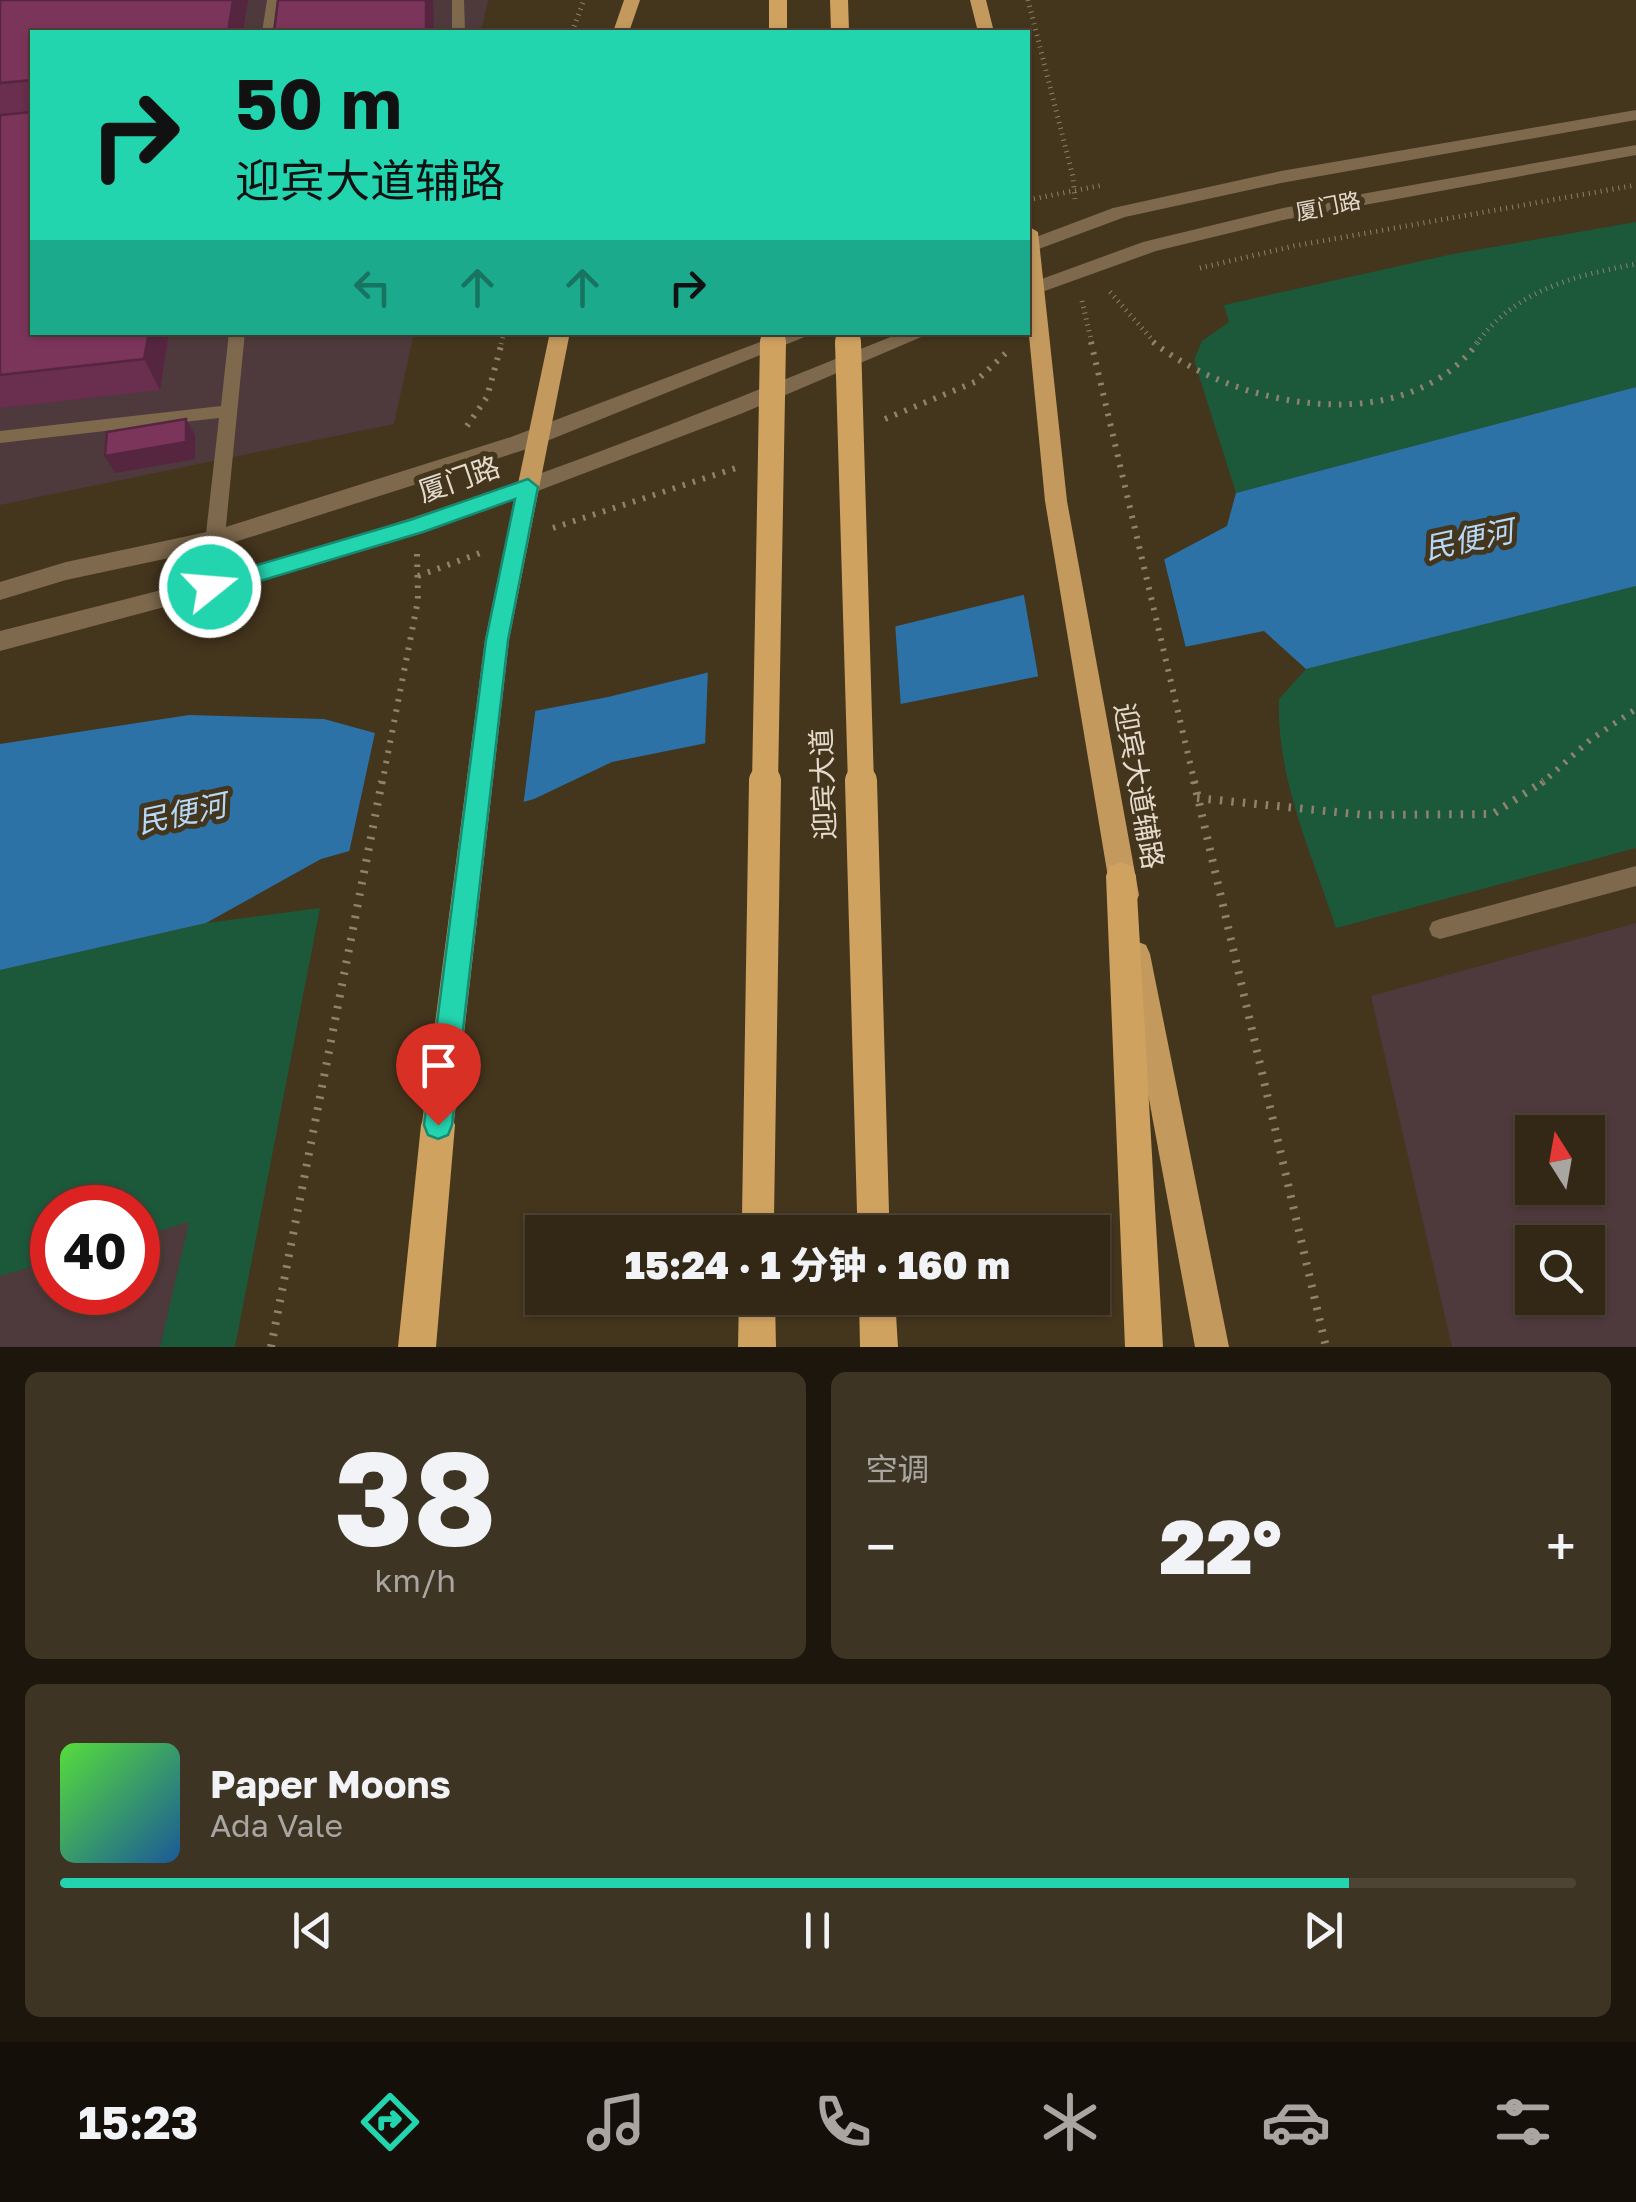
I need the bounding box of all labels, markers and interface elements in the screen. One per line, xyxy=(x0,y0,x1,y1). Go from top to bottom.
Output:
text: 50 m xyxy=(235,60,402,144)
icon: right xyxy=(70,70,200,200)
text: 迎宾大道辅路 xyxy=(235,153,505,207)
street label: 厦门路 xyxy=(1293,186,1363,225)
icon: left xyxy=(345,260,400,315)
icon: ahead xyxy=(450,260,505,315)
icon: ahead xyxy=(555,260,610,315)
icon: right xyxy=(660,260,715,315)
street label: 厦门路 xyxy=(414,449,504,508)
water label: 民便河 xyxy=(1421,511,1521,566)
position arrow xyxy=(158,535,262,639)
street label: 迎宾大道辅路 xyxy=(1109,700,1170,872)
street label: 迎宾大道 xyxy=(804,727,841,841)
water label: 民便河 xyxy=(134,785,234,840)
pin xyxy=(396,1023,481,1126)
icon: arrive xyxy=(411,1038,466,1093)
north arrow xyxy=(1515,1115,1605,1205)
map controls xyxy=(1515,1115,1605,1315)
speed limit sign: 40 xyxy=(30,1185,160,1315)
button: search xyxy=(1515,1225,1605,1315)
text: 15:24 · 1 分钟 · 160 m xyxy=(625,1242,1010,1287)
text: 38 xyxy=(334,1418,497,1574)
text: 空调 xyxy=(866,1450,930,1488)
text: 22° xyxy=(1160,1500,1282,1591)
text: − xyxy=(866,1513,896,1579)
text: + xyxy=(1546,1513,1576,1579)
text: km/h xyxy=(375,1561,456,1599)
text: Paper Moons xyxy=(210,1761,451,1806)
text: Ada Vale xyxy=(210,1806,343,1844)
icon: previous xyxy=(285,1903,340,1958)
icon: pause xyxy=(790,1903,845,1958)
icon: next xyxy=(1296,1903,1351,1958)
icon: directions xyxy=(355,2087,425,2157)
icon: music xyxy=(581,2087,651,2157)
icon: phone xyxy=(808,2087,878,2157)
icon: climate xyxy=(1035,2087,1105,2157)
icon: car xyxy=(1261,2087,1331,2157)
icon: filters xyxy=(1488,2087,1558,2157)
text: 15:23 xyxy=(78,2095,198,2149)

